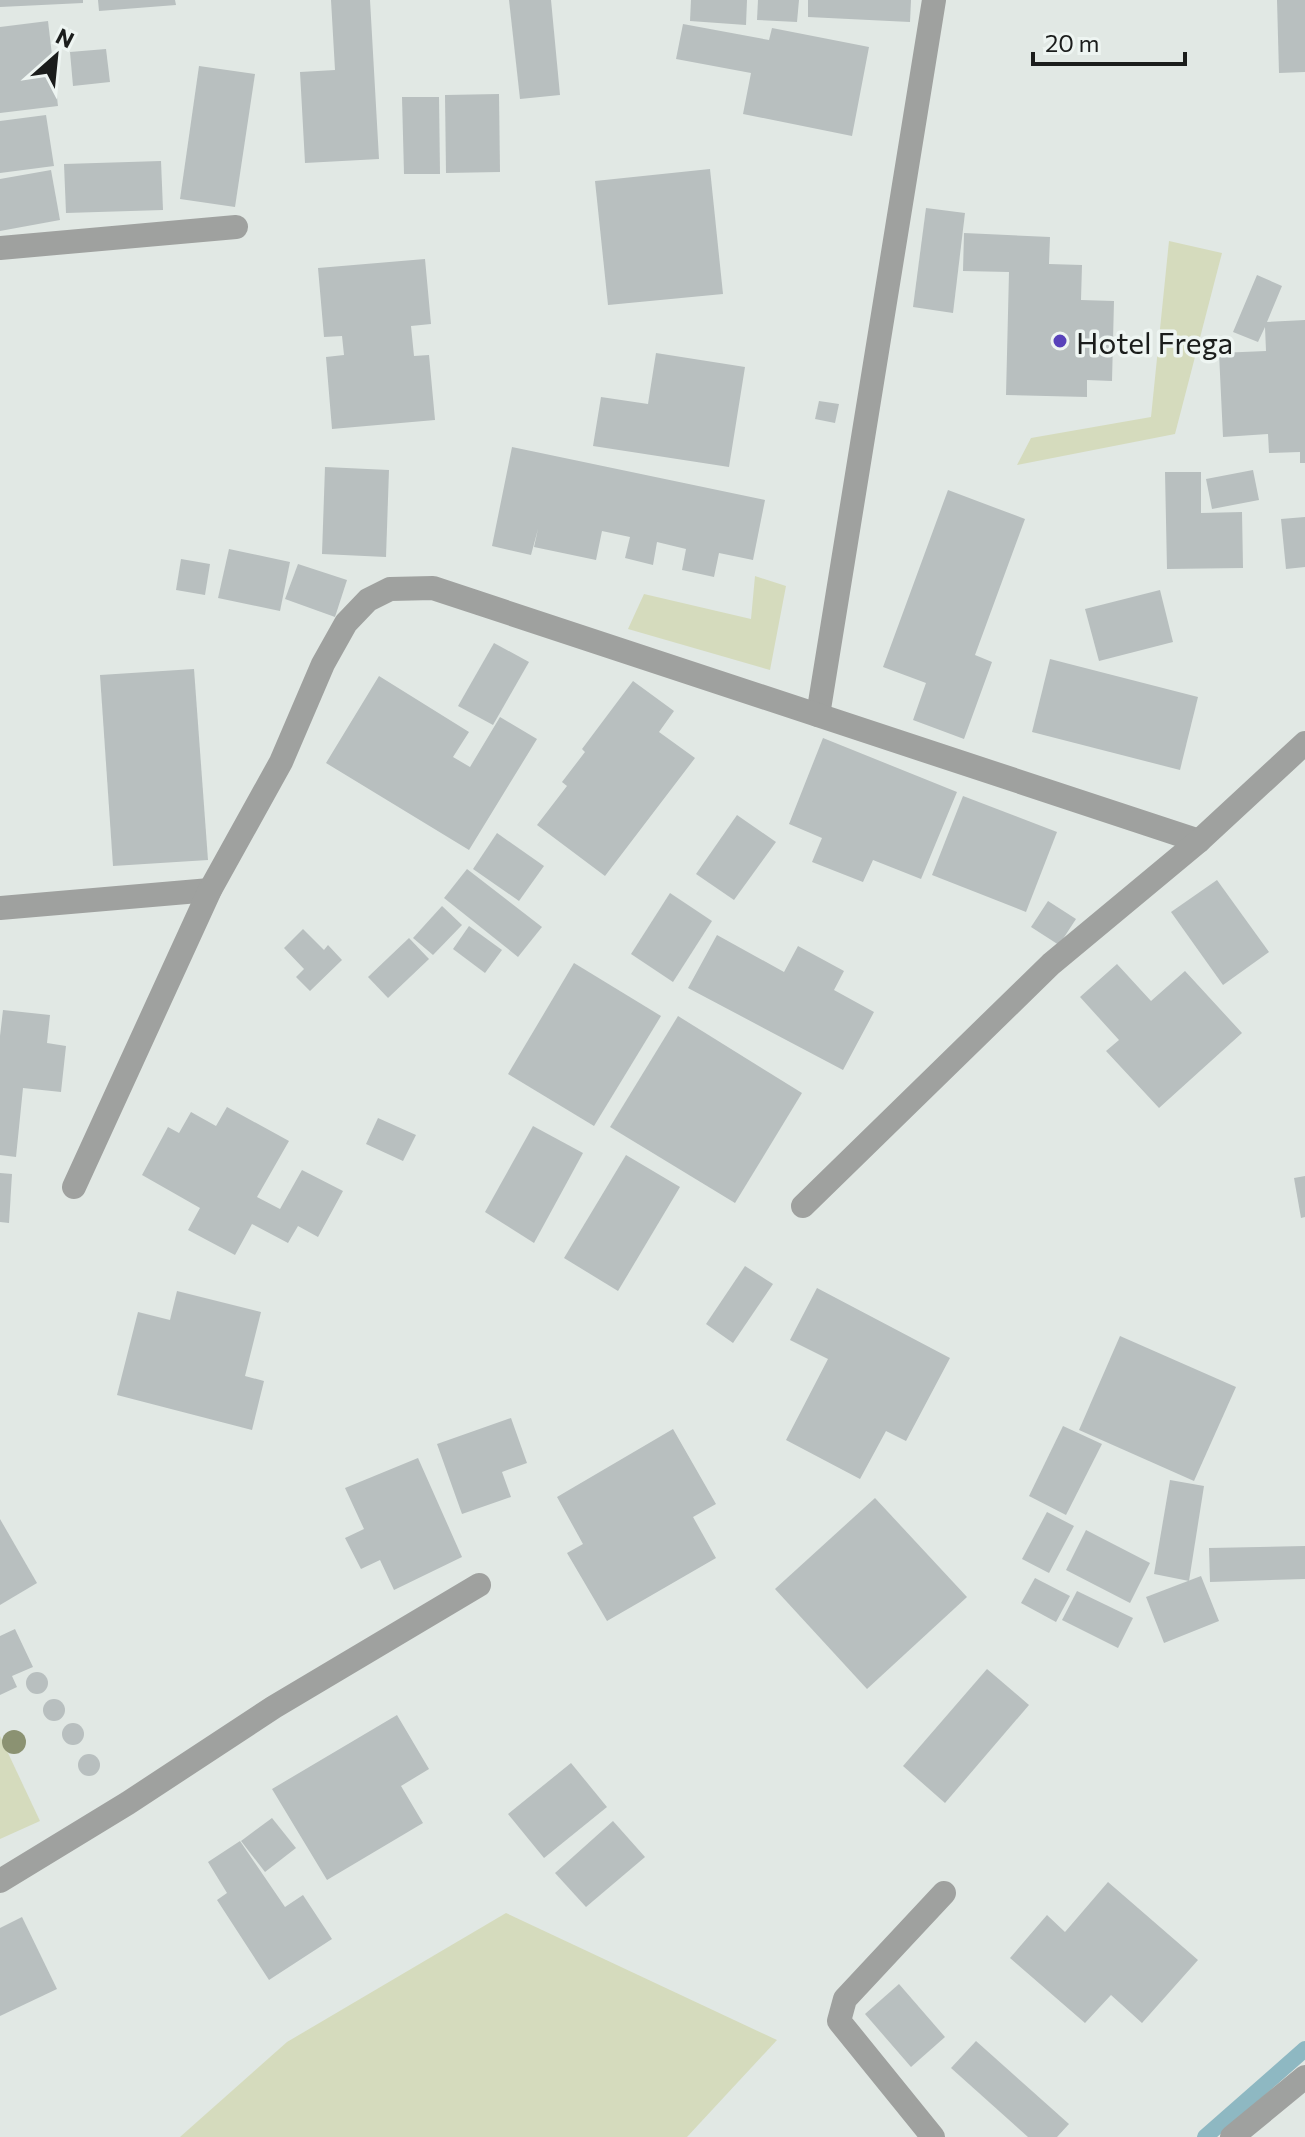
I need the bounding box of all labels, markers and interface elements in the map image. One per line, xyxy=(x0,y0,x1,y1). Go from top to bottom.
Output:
north arrow xyxy=(16,16,96,96)
scale bar xyxy=(1033,16,1185,66)
text: N xyxy=(52,22,79,54)
text: 20 m xyxy=(1045,28,1099,57)
place label: Hotel Frega xyxy=(1076,323,1233,360)
marker: Hotel Frega xyxy=(1051,332,1069,350)

